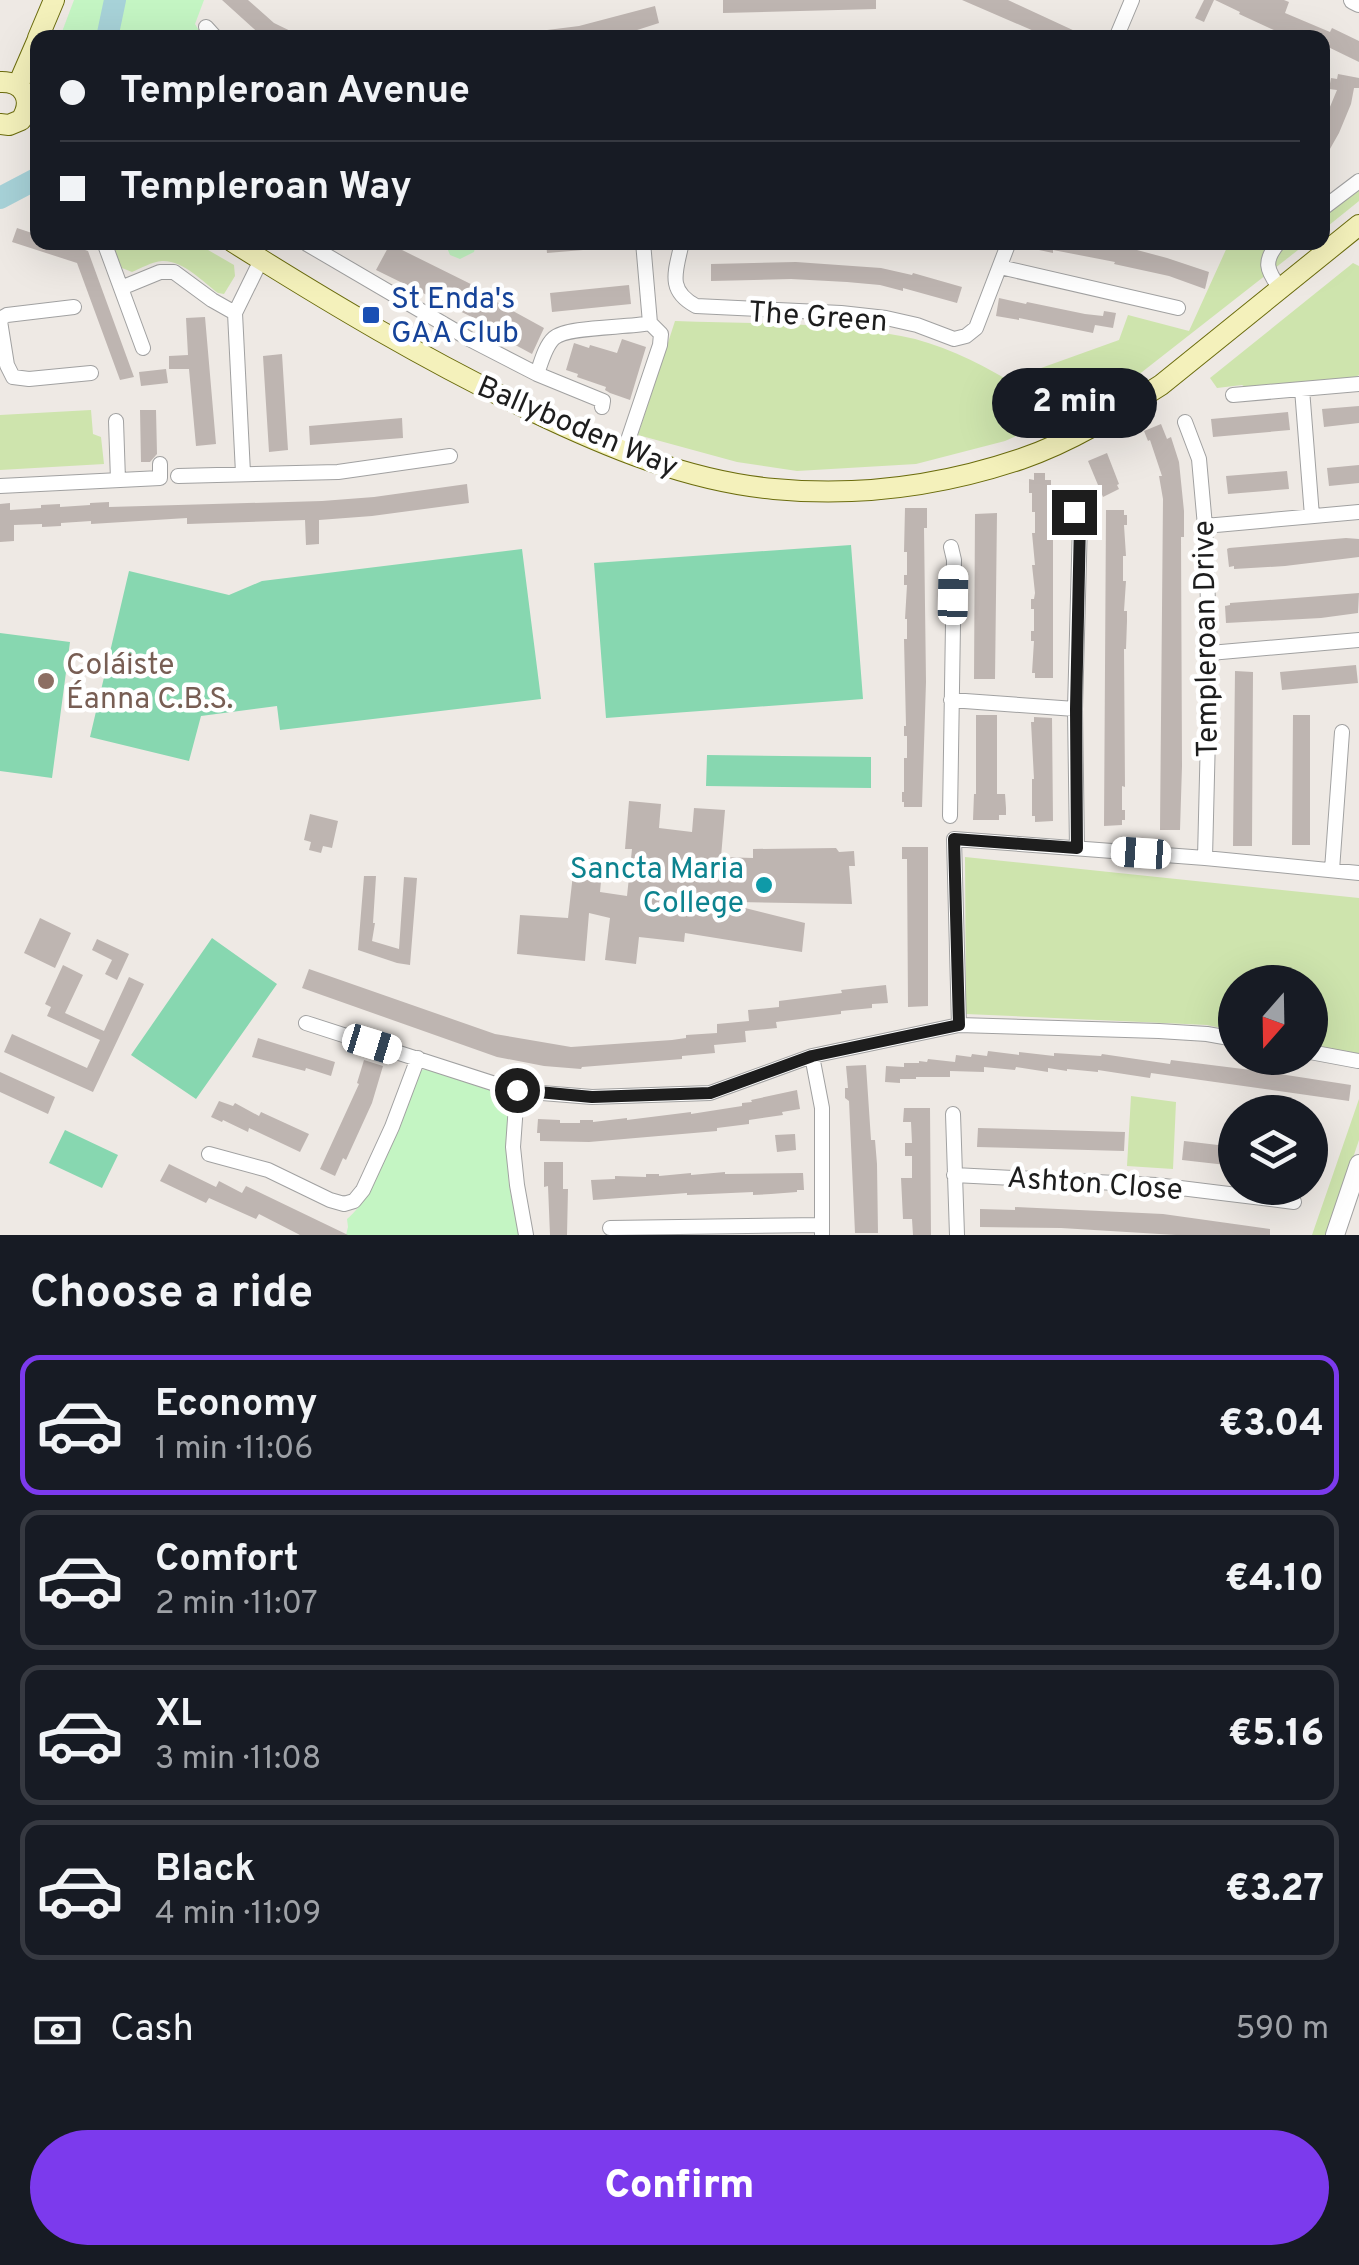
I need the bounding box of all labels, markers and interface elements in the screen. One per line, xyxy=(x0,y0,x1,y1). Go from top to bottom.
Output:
text: Templeroan Avenue xyxy=(120,68,470,117)
text: Templeroan Way xyxy=(120,164,412,213)
place label: St Enda's GAA Club xyxy=(391,282,519,353)
street label: The Green xyxy=(747,295,889,342)
marker: St Enda's GAA Club xyxy=(360,304,382,326)
callout: 2 min xyxy=(992,367,1156,437)
street label: Ballyboden Way xyxy=(471,369,683,487)
text: 2 min xyxy=(1032,383,1117,423)
route end xyxy=(1052,490,1097,535)
street label: Templeroan Drive xyxy=(1187,520,1228,758)
car xyxy=(937,565,969,625)
place label: Coláiste Éanna C.B.S. xyxy=(66,648,233,719)
marker: Coláiste Éanna C.B.S. xyxy=(35,670,57,692)
car xyxy=(1110,836,1172,870)
place label: Sancta Maria College xyxy=(570,852,744,923)
marker: Sancta Maria College xyxy=(753,874,775,896)
north arrow xyxy=(1218,965,1328,1075)
map controls xyxy=(1218,965,1328,1205)
car xyxy=(339,1021,405,1067)
route start xyxy=(495,1068,540,1113)
button: layers xyxy=(1218,1095,1328,1205)
street label: Ashton Close xyxy=(1006,1161,1184,1210)
text: Choose a ride xyxy=(30,1266,313,1323)
icon: car xyxy=(35,1380,125,1470)
text: Economy xyxy=(155,1381,317,1430)
text: €3.04 xyxy=(1219,1401,1324,1450)
text: 1 min · 11:06 xyxy=(155,1430,313,1470)
icon: car xyxy=(35,1535,125,1625)
text: Comfort xyxy=(155,1536,299,1585)
text: €4.10 xyxy=(1225,1556,1324,1605)
text: 2 min · 11:07 xyxy=(155,1585,318,1625)
icon: car xyxy=(35,1690,125,1780)
text: XL xyxy=(155,1691,202,1740)
text: €5.16 xyxy=(1228,1711,1324,1760)
text: 3 min · 11:08 xyxy=(155,1740,321,1780)
icon: car xyxy=(35,1845,125,1935)
text: Black xyxy=(155,1846,255,1895)
text: €3.27 xyxy=(1225,1866,1324,1915)
text: 4 min · 11:09 xyxy=(155,1895,321,1935)
icon: cash xyxy=(30,2003,85,2058)
text: Cash xyxy=(110,2006,194,2055)
text: 590 m xyxy=(1235,2010,1329,2050)
button: Confirm xyxy=(30,2130,1329,2245)

